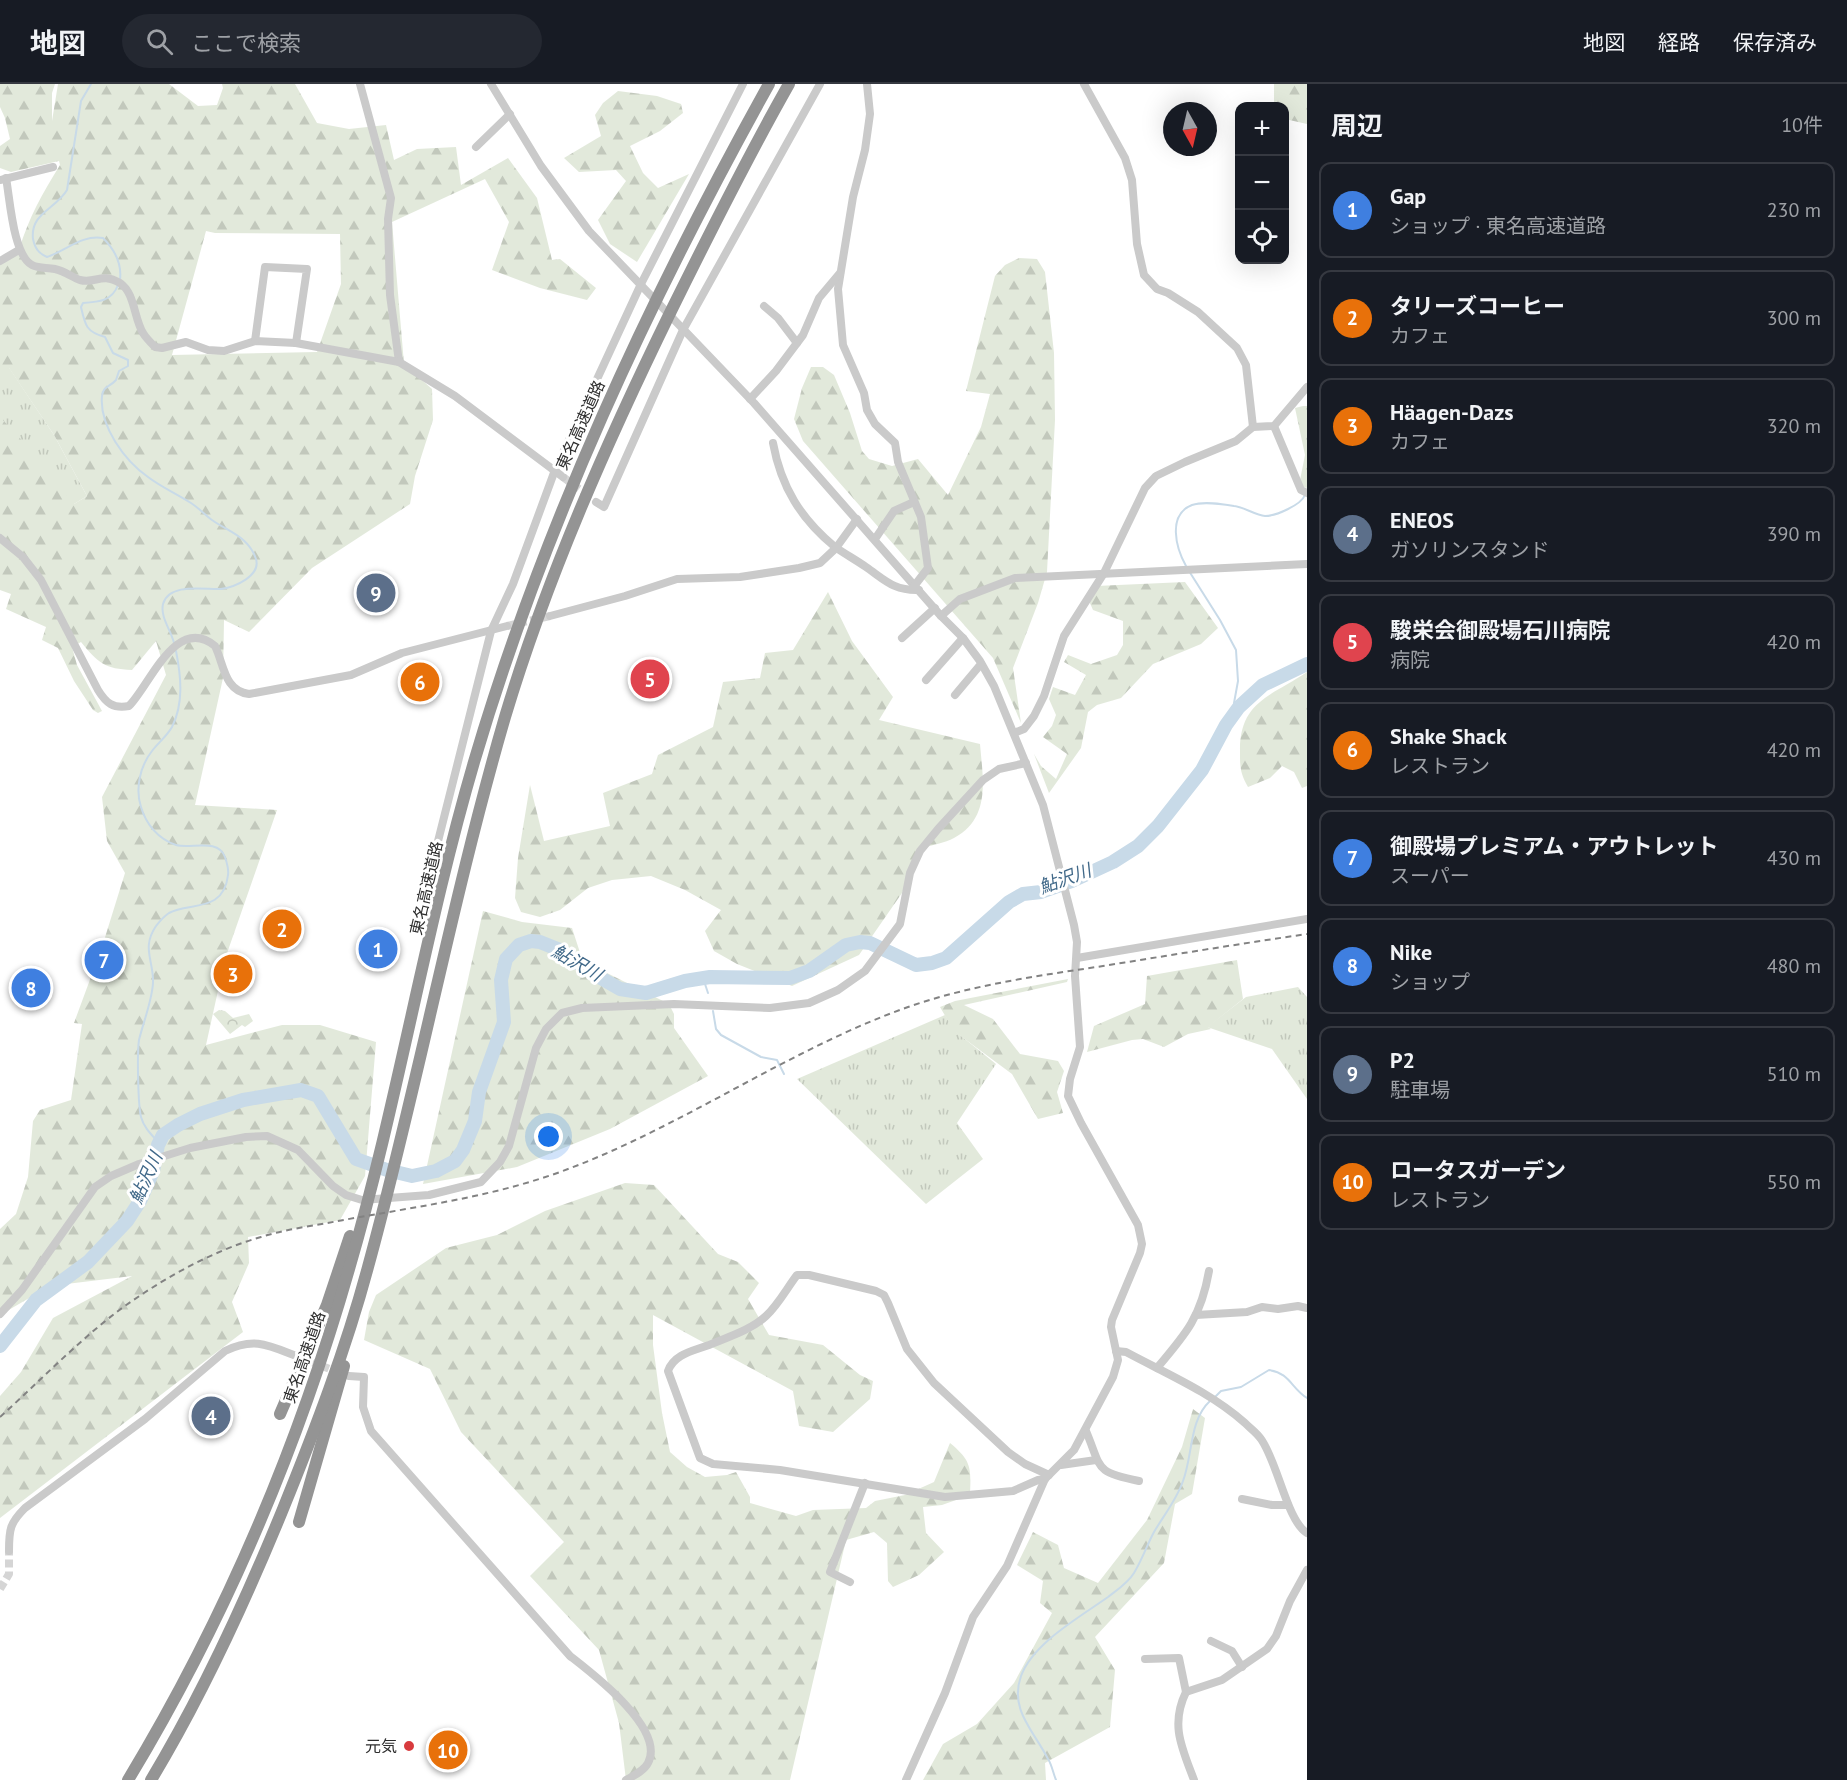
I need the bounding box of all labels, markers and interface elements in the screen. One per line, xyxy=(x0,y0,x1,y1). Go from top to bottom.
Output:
search box xyxy=(122,14,542,68)
text: 地図 xyxy=(30,24,86,61)
icon: search xyxy=(143,25,176,58)
text: ここで検索 xyxy=(191,29,301,57)
text: 地図 xyxy=(1583,29,1625,56)
text: 経路 xyxy=(1658,29,1700,56)
text: 保存済み xyxy=(1733,29,1817,56)
north arrow xyxy=(1163,102,1217,156)
map controls xyxy=(1235,102,1289,264)
button: + xyxy=(1235,102,1289,156)
text: 周辺 xyxy=(1331,109,1383,142)
text: 10件 xyxy=(1781,112,1823,138)
button: − xyxy=(1235,156,1289,210)
text: Gap xyxy=(1390,182,1426,210)
text: 1 xyxy=(1347,197,1358,223)
text: 230 m xyxy=(1767,197,1821,223)
button: locate xyxy=(1235,210,1289,264)
text: ショップ · 東名高速道路 xyxy=(1390,213,1606,239)
text: タリーズコーヒー xyxy=(1390,292,1565,320)
text: 2 xyxy=(1347,305,1358,331)
text: 300 m xyxy=(1767,305,1821,331)
text: カフェ xyxy=(1390,323,1450,349)
street label: 東名高速道路 xyxy=(551,377,609,473)
text: Häagen-Dazs xyxy=(1390,398,1514,426)
text: 3 xyxy=(1347,413,1358,439)
text: 320 m xyxy=(1767,413,1821,439)
text: カフェ xyxy=(1390,429,1450,455)
text: ENEOS xyxy=(1390,506,1454,534)
text: 4 xyxy=(1347,521,1358,547)
text: 390 m xyxy=(1767,521,1821,547)
text: ガソリンスタンド xyxy=(1390,537,1550,563)
pin: 9 xyxy=(356,570,395,616)
text: 駿栄会御殿場石川病院 xyxy=(1390,616,1610,644)
text: 5 xyxy=(1347,629,1358,655)
text: 420 m xyxy=(1767,629,1821,655)
text: 病院 xyxy=(1390,647,1430,673)
pin: 5 xyxy=(630,656,670,702)
pin: 6 xyxy=(400,660,440,704)
text: Shake Shack xyxy=(1390,722,1507,750)
text: 6 xyxy=(1347,737,1358,763)
text: 420 m xyxy=(1767,737,1821,763)
text: レストラン xyxy=(1390,753,1490,779)
text: 御殿場プレミアム・アウトレット xyxy=(1390,832,1718,860)
street label: 東名高速道路 xyxy=(405,839,447,937)
text: 7 xyxy=(1347,845,1358,871)
text: 430 m xyxy=(1767,845,1821,871)
water label: 鮎沢川 xyxy=(1036,858,1096,899)
text: スーパー xyxy=(1390,863,1470,889)
pin: 2 xyxy=(262,906,302,952)
pin: 1 xyxy=(358,926,398,972)
pin: 7 xyxy=(84,938,124,982)
text: Nike xyxy=(1390,938,1432,966)
water label: 鮎沢川 xyxy=(548,939,608,987)
pin: 3 xyxy=(214,952,252,996)
text: 8 xyxy=(1347,953,1358,979)
text: 480 m xyxy=(1767,953,1821,979)
pin: 8 xyxy=(12,966,51,1010)
text: ショップ xyxy=(1390,969,1470,995)
text: P2 xyxy=(1390,1046,1415,1074)
text: 9 xyxy=(1347,1061,1358,1087)
text: 510 m xyxy=(1767,1061,1821,1087)
text: 駐車場 xyxy=(1390,1077,1450,1103)
your location xyxy=(534,1122,563,1151)
water label: 鮎沢川 xyxy=(124,1147,168,1207)
text: ロータスガーデン xyxy=(1390,1156,1566,1184)
text: 10 xyxy=(1341,1169,1364,1195)
text: 550 m xyxy=(1767,1169,1821,1195)
text: レストラン xyxy=(1390,1187,1490,1213)
street label: 東名高速道路 xyxy=(279,1308,329,1406)
pin: 4 xyxy=(192,1394,230,1438)
pin: 10 xyxy=(428,1728,468,1772)
place label: 元気 xyxy=(365,1736,397,1756)
marker: 元気 xyxy=(402,1739,416,1753)

